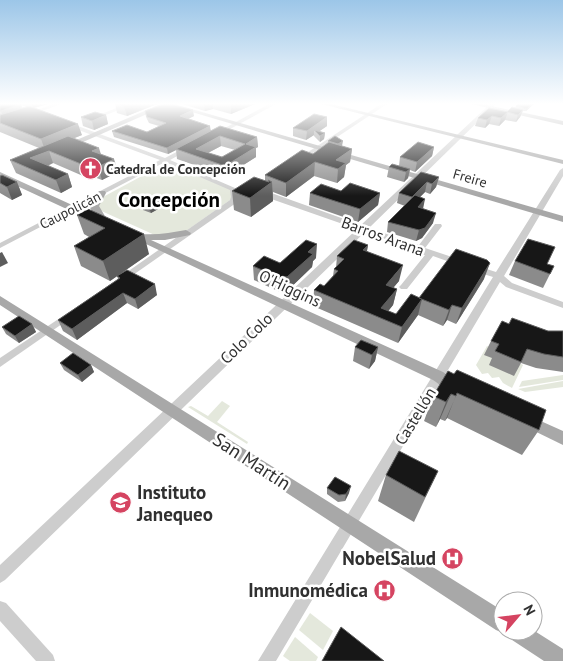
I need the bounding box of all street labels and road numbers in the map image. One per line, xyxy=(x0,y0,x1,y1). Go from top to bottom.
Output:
street label: Freire xyxy=(451,165,489,191)
street label: Caupolicán xyxy=(36,187,104,233)
street label: Barros Arana xyxy=(339,212,427,260)
street label: O'Higgins xyxy=(256,265,324,311)
street label: Colo Colo xyxy=(216,308,276,368)
street label: Castellón xyxy=(390,384,440,448)
street label: San Martín xyxy=(208,427,296,495)

